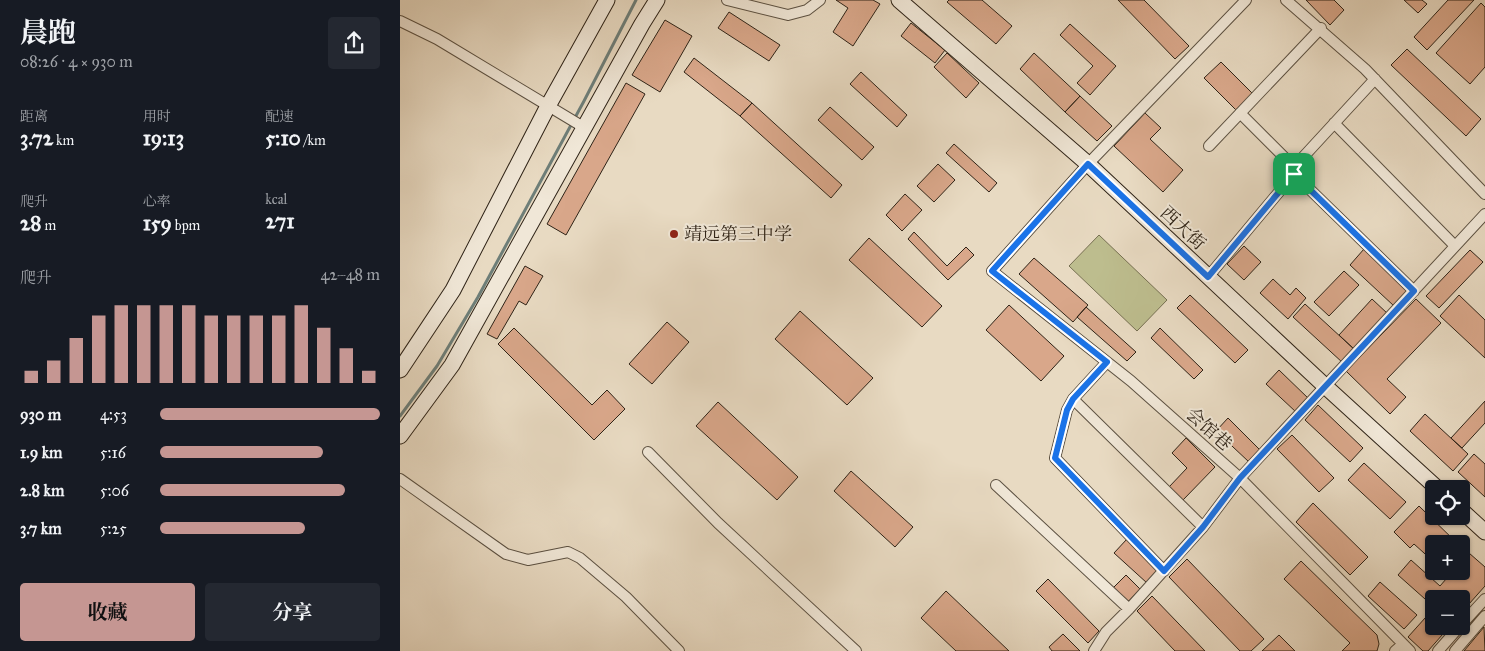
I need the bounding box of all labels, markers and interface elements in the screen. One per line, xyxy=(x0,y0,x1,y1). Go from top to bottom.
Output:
text: 晨跑 xyxy=(20,15,76,50)
button: share xyxy=(328,17,380,69)
text: 08:26 · 4 × 930 m xyxy=(20,52,133,71)
text: 距离 xyxy=(20,108,48,125)
text: 用时 xyxy=(143,108,171,125)
text: 配速 xyxy=(265,108,293,125)
text: 3.72 xyxy=(20,125,53,151)
text: 19:13 xyxy=(143,125,184,151)
text: 5:10 xyxy=(265,125,301,151)
text: km xyxy=(53,132,74,149)
text: /km xyxy=(301,132,326,149)
pin xyxy=(1273,153,1315,195)
icon: arrive xyxy=(1280,160,1308,188)
text: kcal xyxy=(265,191,287,208)
text: 爬升 xyxy=(20,193,48,210)
text: 心率 xyxy=(143,193,171,210)
street label: 西大街 xyxy=(1156,202,1210,254)
text: 271 xyxy=(265,208,295,234)
text: 28 xyxy=(20,210,42,236)
text: 159 xyxy=(143,210,172,236)
text: m xyxy=(42,217,56,234)
text: bpm xyxy=(172,217,200,234)
place label: 靖远第三中学 xyxy=(684,223,792,245)
marker: 靖远第三中学 xyxy=(668,228,680,240)
text: 42–48 m xyxy=(321,265,380,284)
text: 爬升 xyxy=(20,268,52,287)
street label: 会馆巷 xyxy=(1182,403,1236,455)
text: 930 m xyxy=(20,405,61,424)
text: 4:53 xyxy=(100,405,127,424)
text: 1.9 km xyxy=(20,443,63,462)
text: 5:16 xyxy=(100,443,126,462)
map controls xyxy=(1425,480,1470,635)
button: locate xyxy=(1425,480,1470,525)
text: 2.8 km xyxy=(20,481,64,500)
text: 5:06 xyxy=(100,481,129,500)
text: 3.7 km xyxy=(20,519,62,538)
text: 5:25 xyxy=(100,519,127,538)
button: + xyxy=(1425,535,1470,580)
button: 收藏 xyxy=(20,583,195,641)
button: 分享 xyxy=(205,583,380,641)
button: − xyxy=(1425,590,1470,635)

